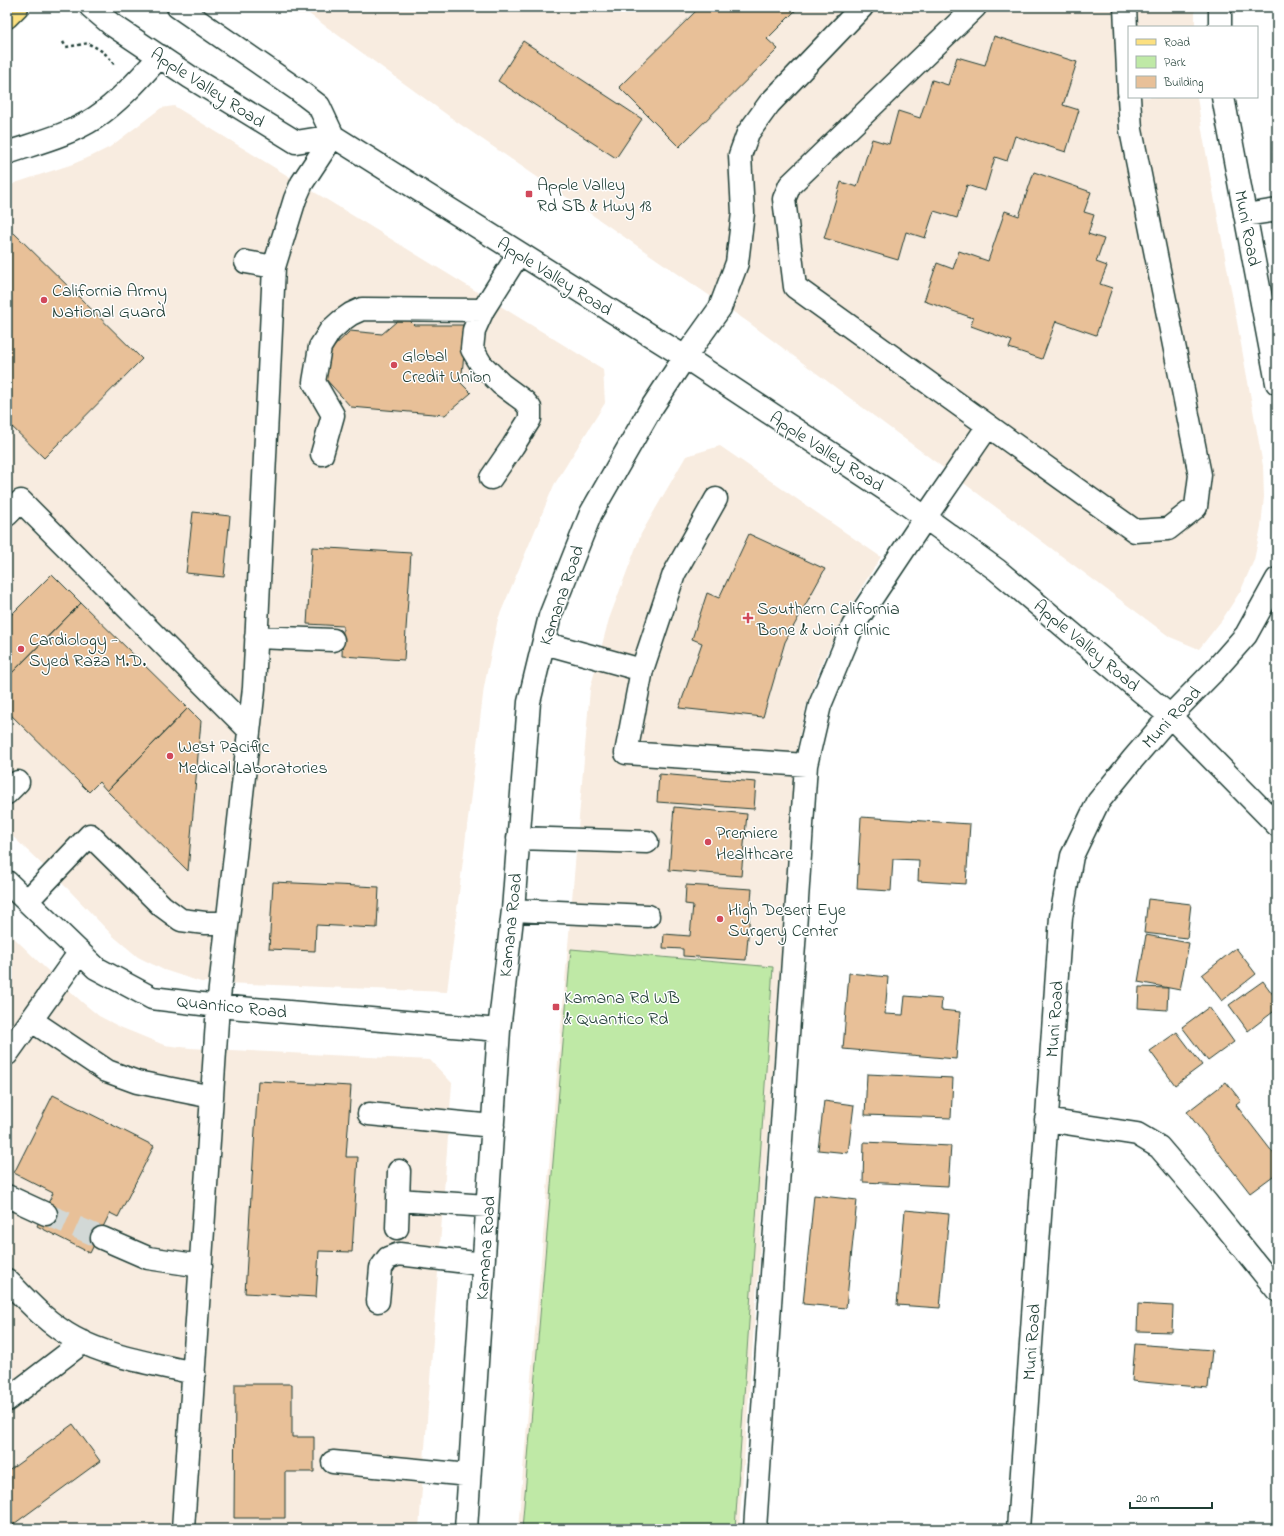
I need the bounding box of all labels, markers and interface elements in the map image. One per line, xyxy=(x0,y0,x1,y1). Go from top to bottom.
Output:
legend xyxy=(1128,26,1258,98)
text: Road xyxy=(1164,34,1190,52)
street label: Apple Valley Road xyxy=(145,42,269,135)
text: Park xyxy=(1164,54,1186,72)
text: Building xyxy=(1163,74,1203,93)
place label: Apple Valley Rd SB & Hwy 18 xyxy=(537,173,652,220)
street label: Muni Road xyxy=(1226,188,1266,269)
marker: Apple Valley Rd SB & Hwy 18 xyxy=(524,189,534,199)
street label: Apple Valley Road xyxy=(491,232,617,324)
place label: California Army National Guard xyxy=(52,279,167,326)
marker: California Army National Guard xyxy=(39,295,49,305)
place label: Global Credit Union xyxy=(402,344,491,391)
marker: Global Credit Union xyxy=(389,360,399,370)
street label: Apple Valley Road xyxy=(764,406,888,499)
street label: Kamana Road xyxy=(534,542,592,649)
street label: Apple Valley Road xyxy=(1027,594,1145,699)
place label: Southern California Bone & Joint Clinic xyxy=(756,597,900,644)
marker: Southern California Bone & Joint Clinic xyxy=(742,612,754,624)
place label: Cardiology - Syed Raza M.D. xyxy=(29,628,146,675)
marker: Cardiology - Syed Raza M.D. xyxy=(16,644,26,654)
street label: Muni Road xyxy=(1137,681,1208,755)
place label: West Pacific Medical Laboratories xyxy=(178,735,328,782)
marker: West Pacific Medical Laboratories xyxy=(165,751,175,761)
place label: Premiere Healthcare xyxy=(716,821,794,868)
marker: Premiere Healthcare xyxy=(703,837,713,847)
street label: Kamana Road xyxy=(494,872,530,978)
place label: High Desert Eye Surgery Center xyxy=(728,898,847,946)
marker: High Desert Eye Surgery Center xyxy=(715,914,725,924)
street label: Muni Road xyxy=(1040,980,1072,1058)
place label: Kamana Rd WB & Quantico Rd xyxy=(564,986,680,1033)
street label: Quantico Road xyxy=(175,989,288,1027)
marker: Kamana Rd WB & Quantico Rd xyxy=(551,1002,561,1012)
street label: Kamana Road xyxy=(470,1195,504,1301)
street label: Muni Road xyxy=(1017,1303,1049,1381)
scale bar xyxy=(1130,1484,1212,1510)
text: 20 m xyxy=(1136,1490,1159,1508)

